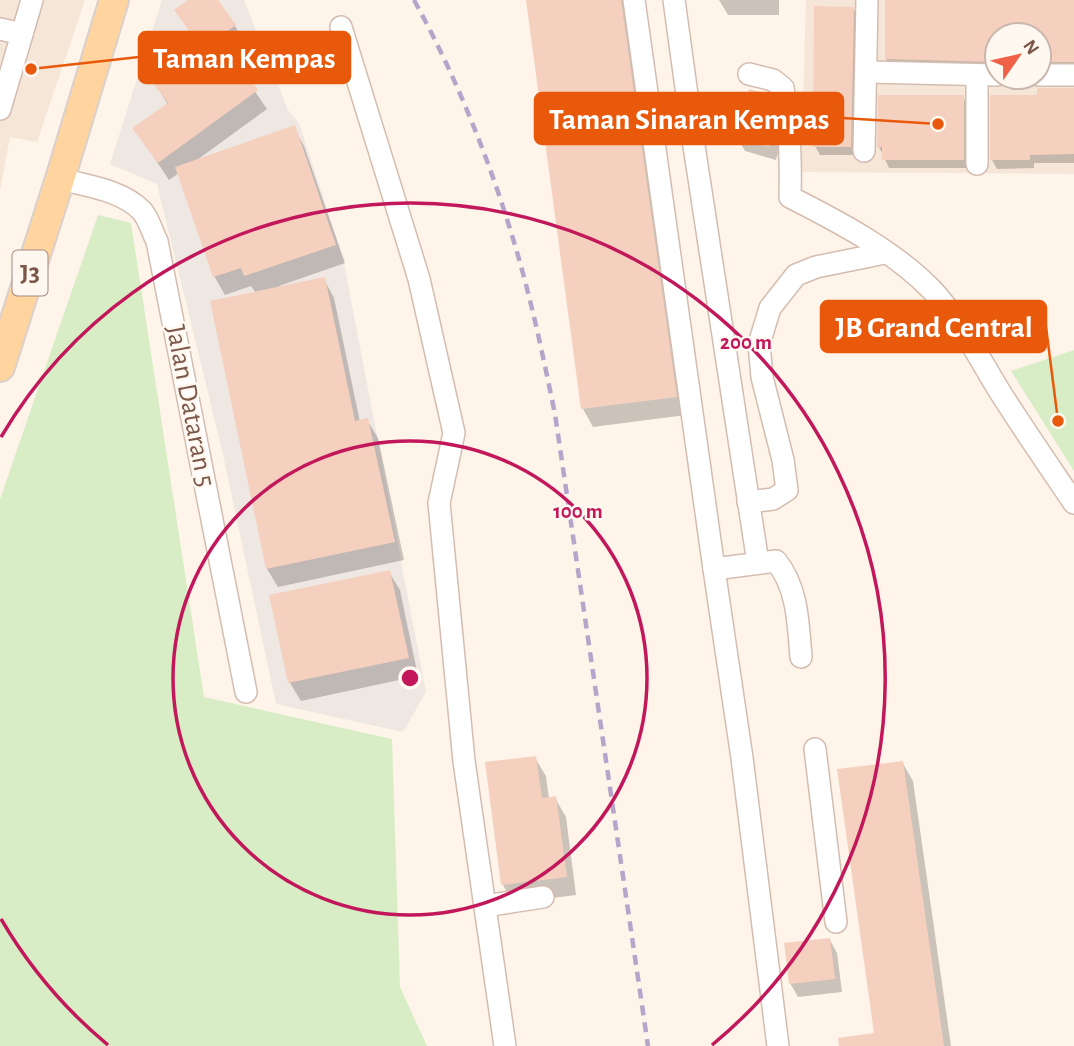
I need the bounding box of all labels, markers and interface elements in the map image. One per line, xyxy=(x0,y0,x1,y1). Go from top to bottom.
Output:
north arrow xyxy=(983,21,1053,91)
callout: Taman Kempas xyxy=(139,32,350,83)
text: N xyxy=(1019,37,1042,58)
text: Taman Kempas xyxy=(152,44,336,74)
callout: Taman Sinaran Kempas xyxy=(535,93,843,144)
text: Taman Sinaran Kempas xyxy=(549,105,829,135)
road number: J3 xyxy=(12,250,48,296)
callout: JB Grand Central xyxy=(821,301,1046,352)
text: JB Grand Central xyxy=(835,313,1033,343)
street label: Jalan Dataran 5 xyxy=(161,323,219,489)
text: 200 m xyxy=(720,332,772,353)
text: 100 m xyxy=(553,501,603,522)
centre of rings xyxy=(398,666,422,690)

